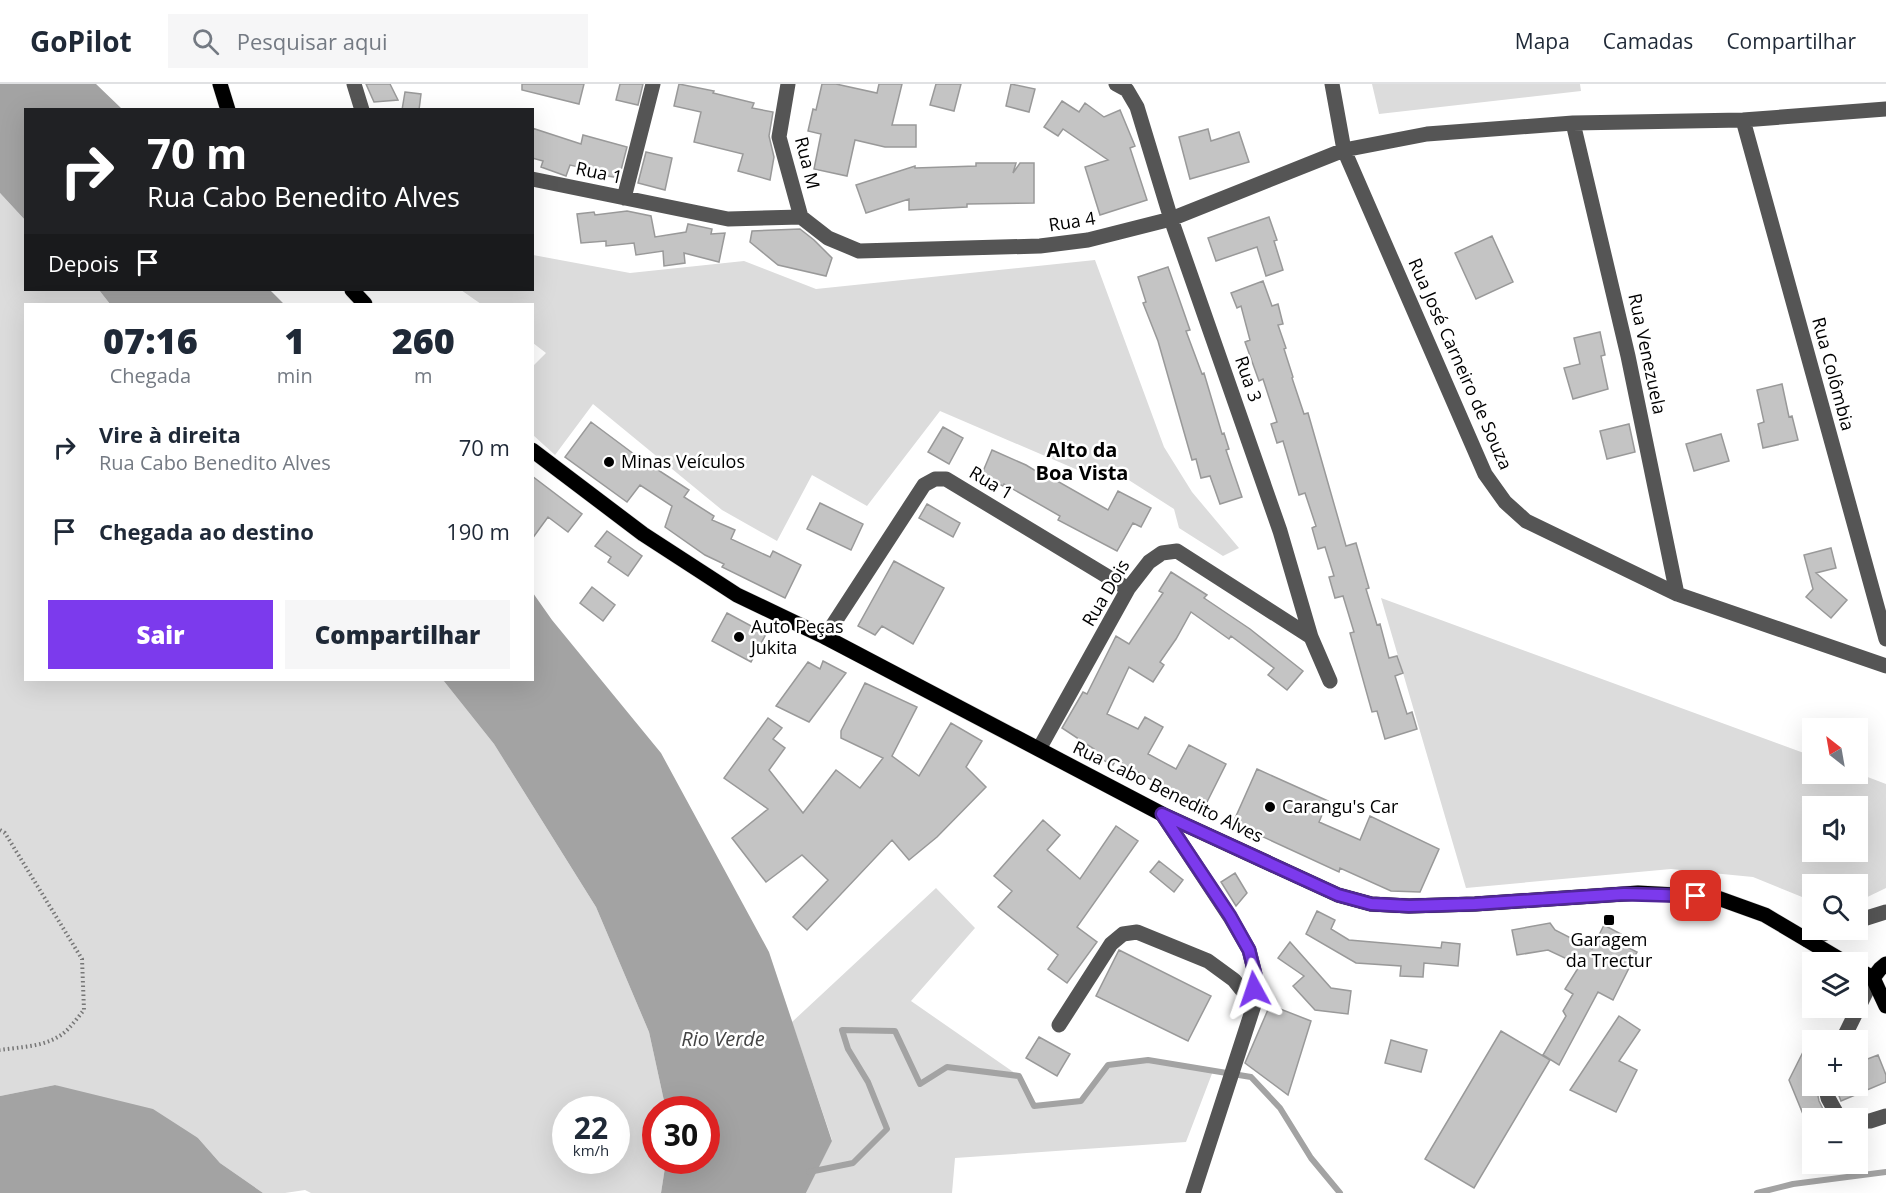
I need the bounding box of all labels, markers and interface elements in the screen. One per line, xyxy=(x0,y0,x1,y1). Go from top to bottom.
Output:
search box xyxy=(168,14,588,68)
text: GoPilot xyxy=(30,22,132,60)
icon: search xyxy=(189,25,222,58)
text: Pesquisar aqui xyxy=(237,26,388,56)
text: Mapa xyxy=(1515,27,1570,55)
text: Camadas xyxy=(1603,27,1693,55)
text: Compartilhar xyxy=(1726,27,1856,55)
text: 70 m xyxy=(147,124,247,181)
icon: right xyxy=(48,132,126,210)
street label: Rua M xyxy=(790,134,826,191)
street label: Rua 1 xyxy=(574,155,625,189)
text: Rua Cabo Benedito Alves xyxy=(147,178,460,215)
street label: Rua 4 xyxy=(1047,205,1097,237)
icon: arrive xyxy=(131,246,164,279)
text: Depois xyxy=(48,248,119,278)
street label: Rua José Carneiro de Souza xyxy=(1403,254,1518,473)
street label: Rua Venezuela xyxy=(1623,291,1672,416)
street label: Rua Colômbia xyxy=(1807,314,1861,433)
text: 07:16 xyxy=(103,316,198,365)
text: 1 xyxy=(284,316,305,365)
text: 260 xyxy=(392,316,455,365)
street label: Rua 3 xyxy=(1230,352,1268,405)
text: Chegada xyxy=(110,362,191,389)
text: min xyxy=(277,362,313,389)
text: m xyxy=(414,362,433,389)
text: Vire à direita xyxy=(99,419,241,449)
icon: right xyxy=(48,431,81,464)
text: 70 m xyxy=(459,432,510,462)
district label: Alto da Boa Vista xyxy=(1036,436,1128,486)
text: Rua Cabo Benedito Alves xyxy=(99,449,331,476)
place label: Minas Veículos xyxy=(621,449,745,473)
marker: Minas Veículos xyxy=(602,455,616,469)
street label: Rua 1 xyxy=(965,460,1018,505)
icon: arrive xyxy=(48,515,81,548)
text: Chegada ao destino xyxy=(99,516,314,546)
text: 190 m xyxy=(446,516,510,546)
street label: Rua Dois xyxy=(1076,555,1134,630)
button: Sair xyxy=(48,600,273,669)
button: Compartilhar xyxy=(285,600,510,669)
place label: Auto Peças Jukita xyxy=(749,614,843,659)
marker: Auto Peças Jukita xyxy=(732,630,746,644)
north arrow xyxy=(1802,718,1868,784)
map controls xyxy=(1802,718,1868,1174)
street label: Rua Cabo Benedito Alves xyxy=(1069,735,1267,848)
place label: Carangu's Car xyxy=(1282,794,1399,818)
button: sound xyxy=(1802,796,1868,862)
marker: Carangu's Car xyxy=(1263,800,1277,814)
pin xyxy=(1670,870,1721,921)
button: search xyxy=(1802,874,1868,940)
icon: arrive xyxy=(1679,879,1712,912)
marker: Garagem da Trectur xyxy=(1602,913,1616,927)
place label: Garagem da Trectur xyxy=(1566,927,1653,972)
button: layers xyxy=(1802,952,1868,1018)
position arrow xyxy=(1222,957,1286,1021)
water label: Rio Verde xyxy=(681,1025,765,1052)
button: + xyxy=(1802,1030,1868,1096)
speed limit sign: 30 xyxy=(642,1096,720,1174)
text: 22 xyxy=(574,1107,608,1148)
button: − xyxy=(1802,1108,1868,1174)
text: km/h xyxy=(573,1140,609,1160)

